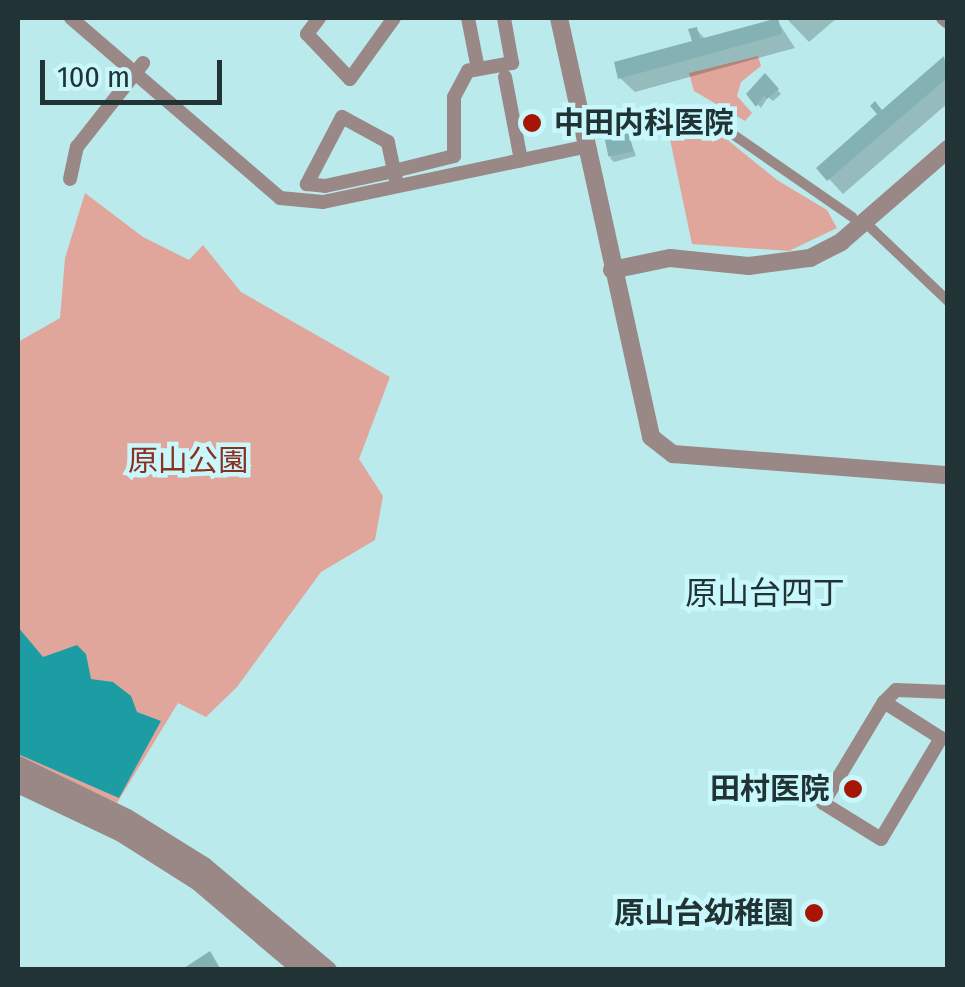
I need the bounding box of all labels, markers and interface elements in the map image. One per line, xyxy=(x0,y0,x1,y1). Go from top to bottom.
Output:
scale bar xyxy=(45,40,228,102)
text: 100 m xyxy=(57,59,130,95)
place label: 中田内科医院 xyxy=(554,105,734,141)
marker: 中田内科医院 xyxy=(519,110,545,136)
park label: 原山公園 xyxy=(128,443,248,479)
district label: 原山台四丁 xyxy=(685,574,845,612)
place label: 田村医院 xyxy=(710,771,830,807)
marker: 田村医院 xyxy=(840,776,866,802)
place label: 原山台幼稚園 xyxy=(614,895,794,931)
marker: 原山台幼稚園 xyxy=(803,902,825,924)

